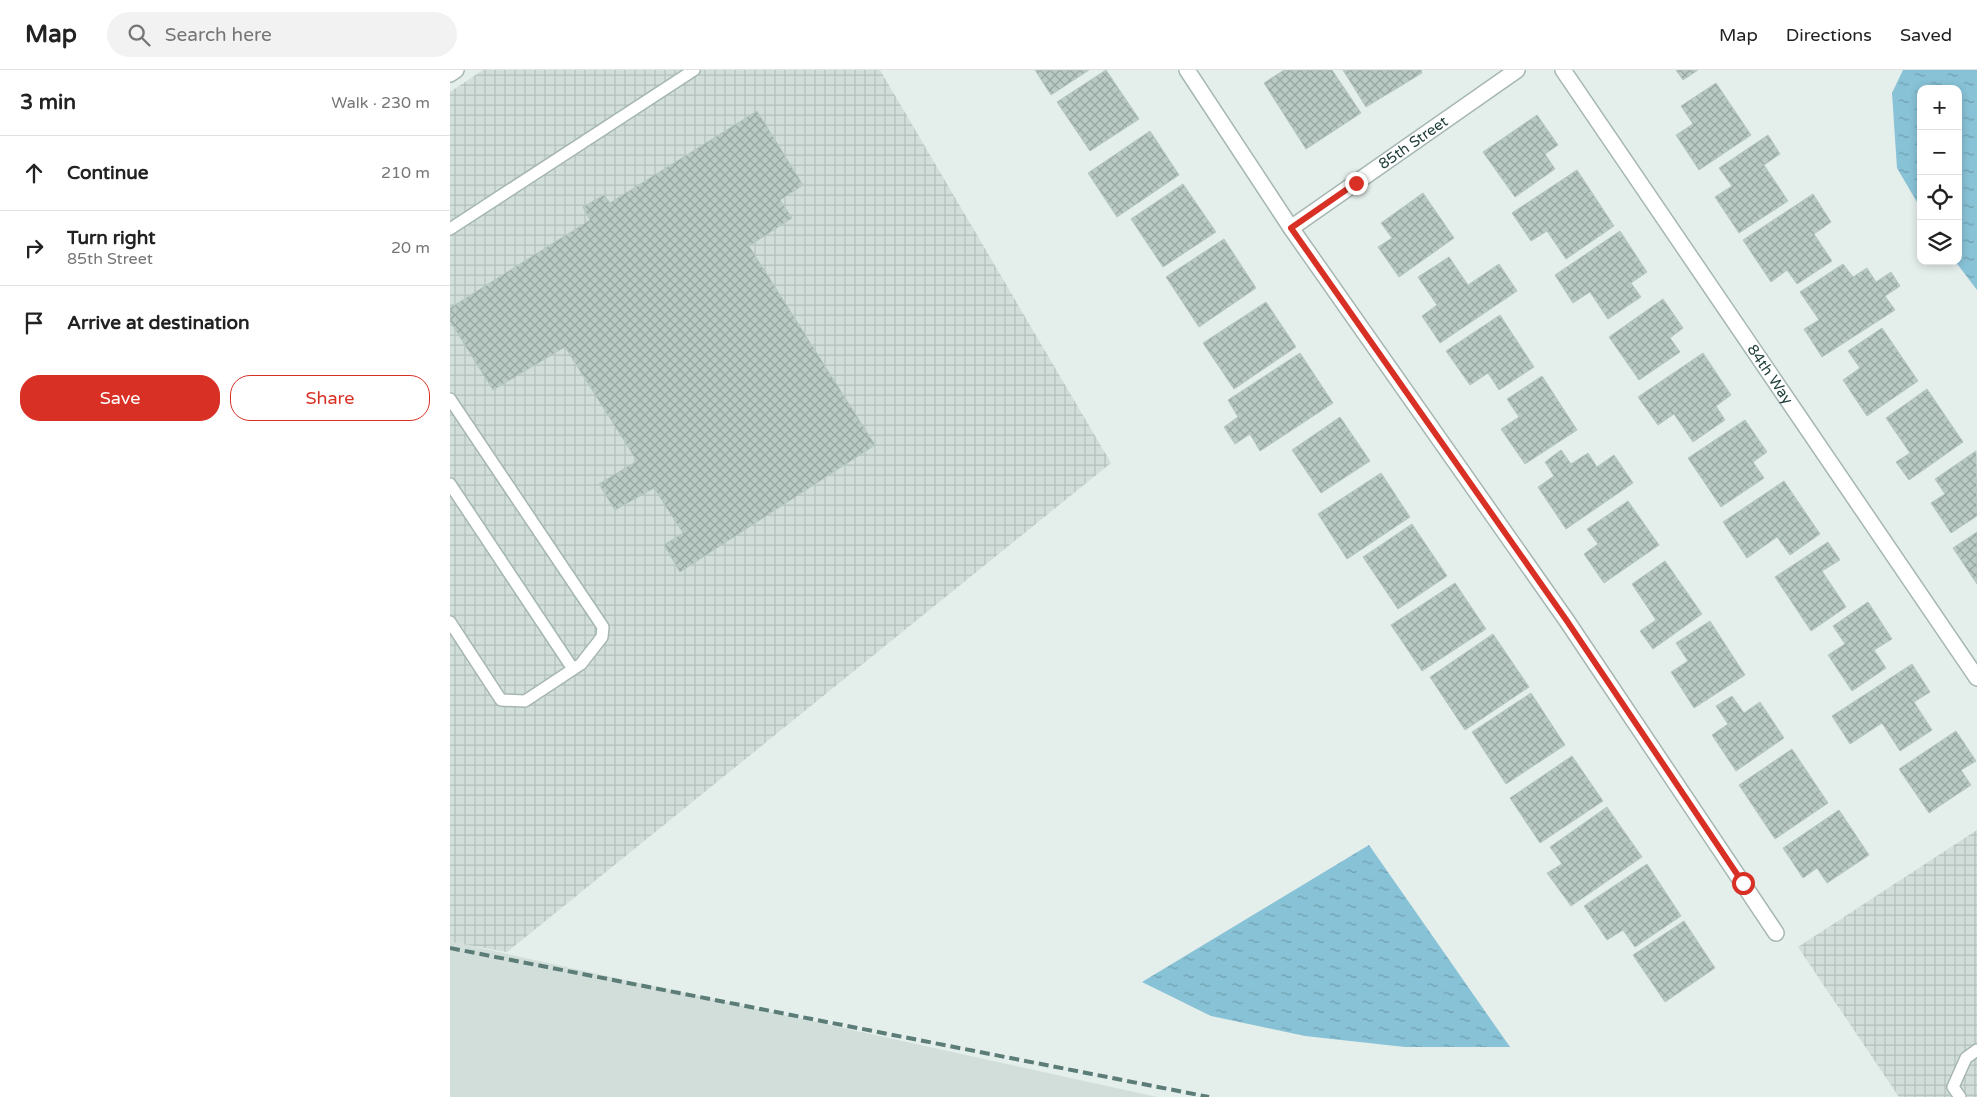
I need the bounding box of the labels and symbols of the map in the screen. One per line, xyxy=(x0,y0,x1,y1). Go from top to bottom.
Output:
street label: 85th Street xyxy=(1375,112,1451,173)
route end xyxy=(1345,172,1368,195)
street label: 84th Way xyxy=(1743,341,1797,408)
route start xyxy=(1732,872,1755,895)

